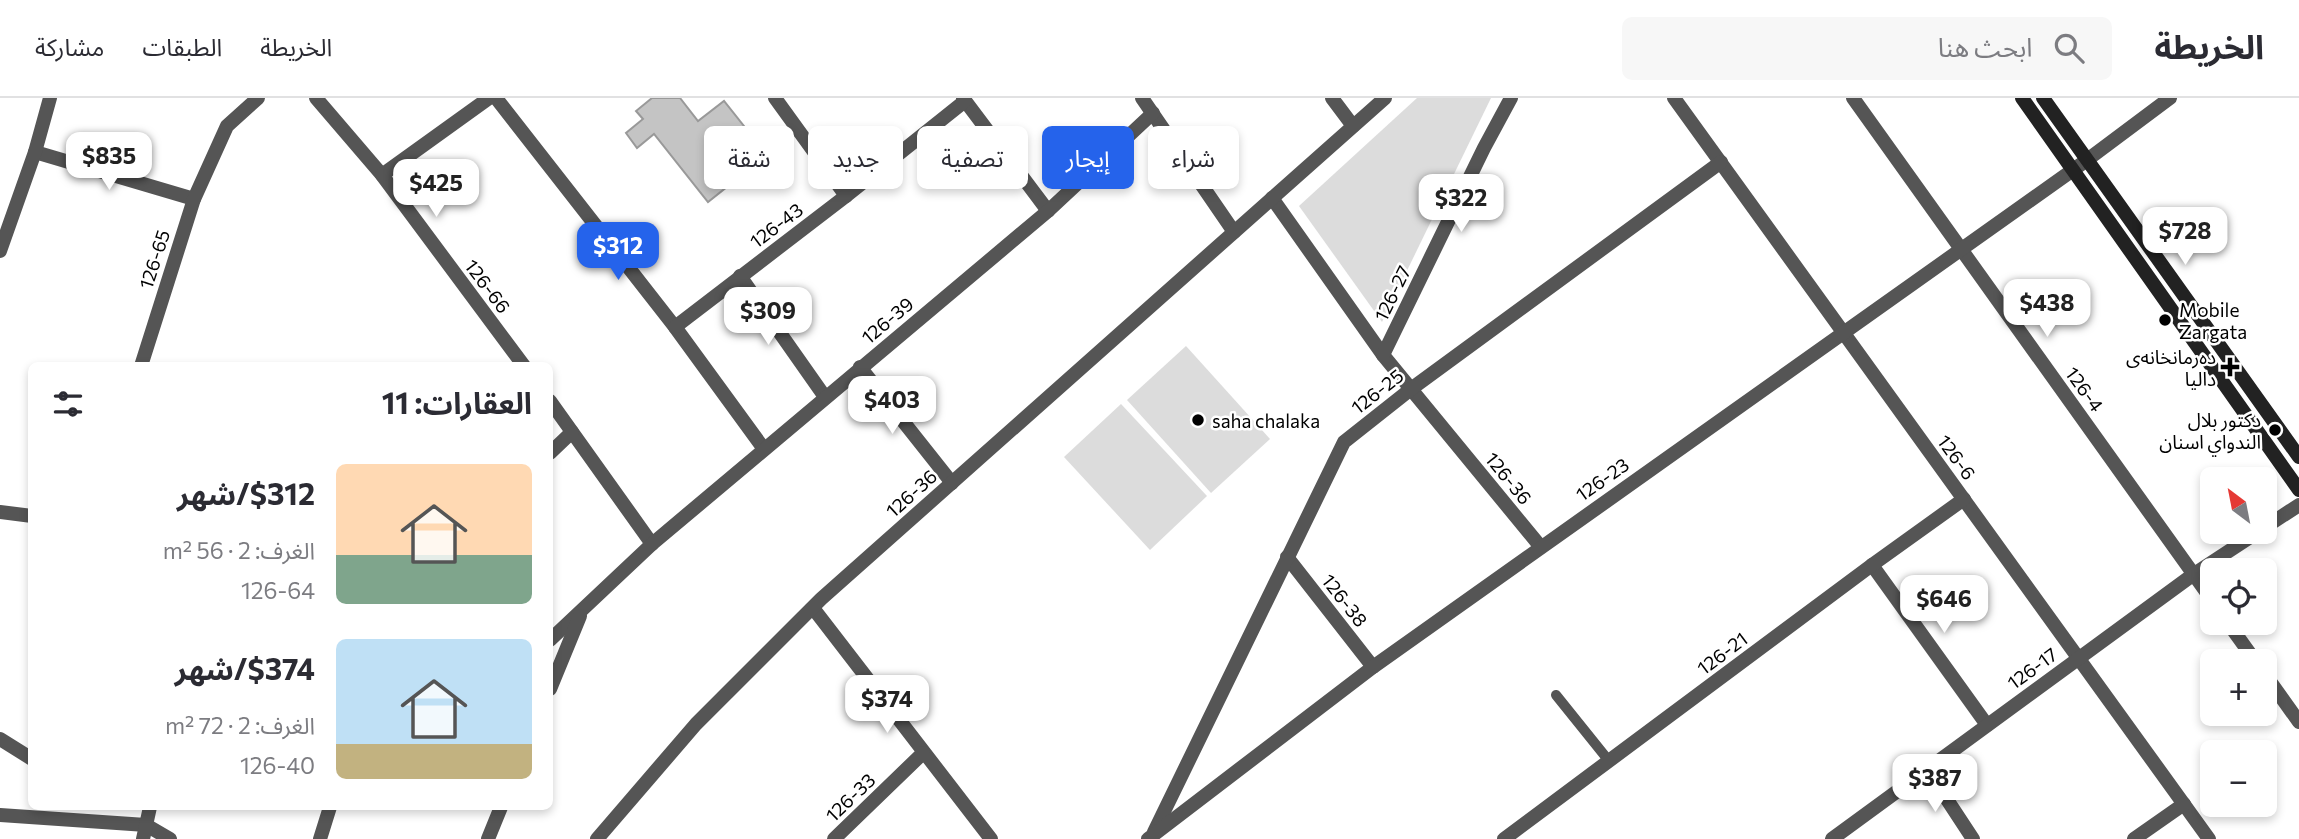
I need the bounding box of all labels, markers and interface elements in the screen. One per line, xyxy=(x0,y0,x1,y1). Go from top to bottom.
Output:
search box xyxy=(1622,17,2112,80)
text: الخريطة xyxy=(2154,25,2264,66)
icon: search xyxy=(2050,29,2088,67)
text: ابحث هنا xyxy=(1938,31,2032,62)
text: مشاركة xyxy=(35,32,104,61)
text: الطبقات xyxy=(142,32,222,61)
text: الخريطة xyxy=(260,32,332,61)
chip: شقة xyxy=(704,126,794,189)
chip: جديد xyxy=(808,126,903,189)
chip: تصفية xyxy=(917,126,1028,189)
chip: إيجار xyxy=(1042,126,1134,189)
chip: شراء xyxy=(1148,126,1239,189)
pin: $835 xyxy=(68,132,150,192)
text: $835 xyxy=(82,141,136,169)
pin: $425 xyxy=(395,159,477,219)
text: $425 xyxy=(409,168,463,196)
pin: $322 xyxy=(1420,174,1502,234)
text: $322 xyxy=(1435,183,1487,211)
street label: 126-43 xyxy=(745,198,807,252)
pin: $728 xyxy=(2144,208,2226,267)
text: $728 xyxy=(2158,216,2212,244)
pin: $312 xyxy=(577,222,659,282)
street label: 126-65 xyxy=(134,227,174,291)
text: $312 xyxy=(593,231,643,259)
street label: 126-66 xyxy=(460,255,516,317)
street label: 126-27 xyxy=(1369,262,1415,324)
pin: $438 xyxy=(2006,280,2088,339)
pin: $309 xyxy=(727,288,809,347)
text: $438 xyxy=(2020,288,2074,316)
street label: 126-39 xyxy=(856,292,918,348)
text: $309 xyxy=(740,296,796,324)
place label: Mobile Zargata xyxy=(2179,298,2247,343)
marker: Mobile Zargata xyxy=(2157,312,2173,328)
place label: دەرمانخانەی دالیا xyxy=(2126,345,2216,390)
marker: دەرمانخانەی دالیا xyxy=(2222,359,2238,375)
street label: 126-4 xyxy=(2061,362,2109,416)
street label: 126-25 xyxy=(1346,364,1408,418)
pin: $403 xyxy=(851,376,933,436)
text: العقارات: 11 xyxy=(382,383,532,420)
icon: filters xyxy=(49,385,87,423)
text: $403 xyxy=(864,385,920,413)
place label: دكتور بلال الندواي اسنان xyxy=(2159,408,2261,457)
place label: saha chalaka xyxy=(1212,409,1320,432)
marker: saha chalaka xyxy=(1190,412,1206,428)
marker: دكتور بلال الندواي اسنان xyxy=(2267,422,2283,438)
street label: 126-6 xyxy=(1933,430,1981,484)
street label: 126-36 xyxy=(1481,447,1537,509)
street label: 126-23 xyxy=(1571,453,1633,505)
street label: 126-36 xyxy=(881,464,941,522)
north arrow xyxy=(2200,467,2277,544)
map controls xyxy=(2200,467,2277,817)
text: $312/شهر xyxy=(177,474,315,511)
icon: home xyxy=(392,492,476,576)
text: الغرف: 2 · 56 m² xyxy=(163,536,315,564)
button: locate xyxy=(2200,558,2277,635)
street label: 126-38 xyxy=(1317,569,1373,631)
pin: $646 xyxy=(1903,575,1985,635)
text: 126-64 xyxy=(241,576,315,604)
text: $646 xyxy=(1916,584,1972,612)
street label: 126-21 xyxy=(1692,627,1752,679)
street label: 126-17 xyxy=(2002,642,2062,694)
text: $374/شهر xyxy=(175,649,315,686)
button: + xyxy=(2200,649,2277,726)
icon: home xyxy=(392,667,476,751)
pin: $374 xyxy=(846,676,928,735)
text: $374 xyxy=(861,684,913,712)
text: الغرف: 2 · 72 m² xyxy=(165,711,315,739)
button: − xyxy=(2200,740,2277,817)
text: 126-40 xyxy=(240,751,315,779)
pin: $387 xyxy=(1894,754,1976,814)
text: $387 xyxy=(1908,763,1962,791)
street label: 126-33 xyxy=(821,768,879,826)

